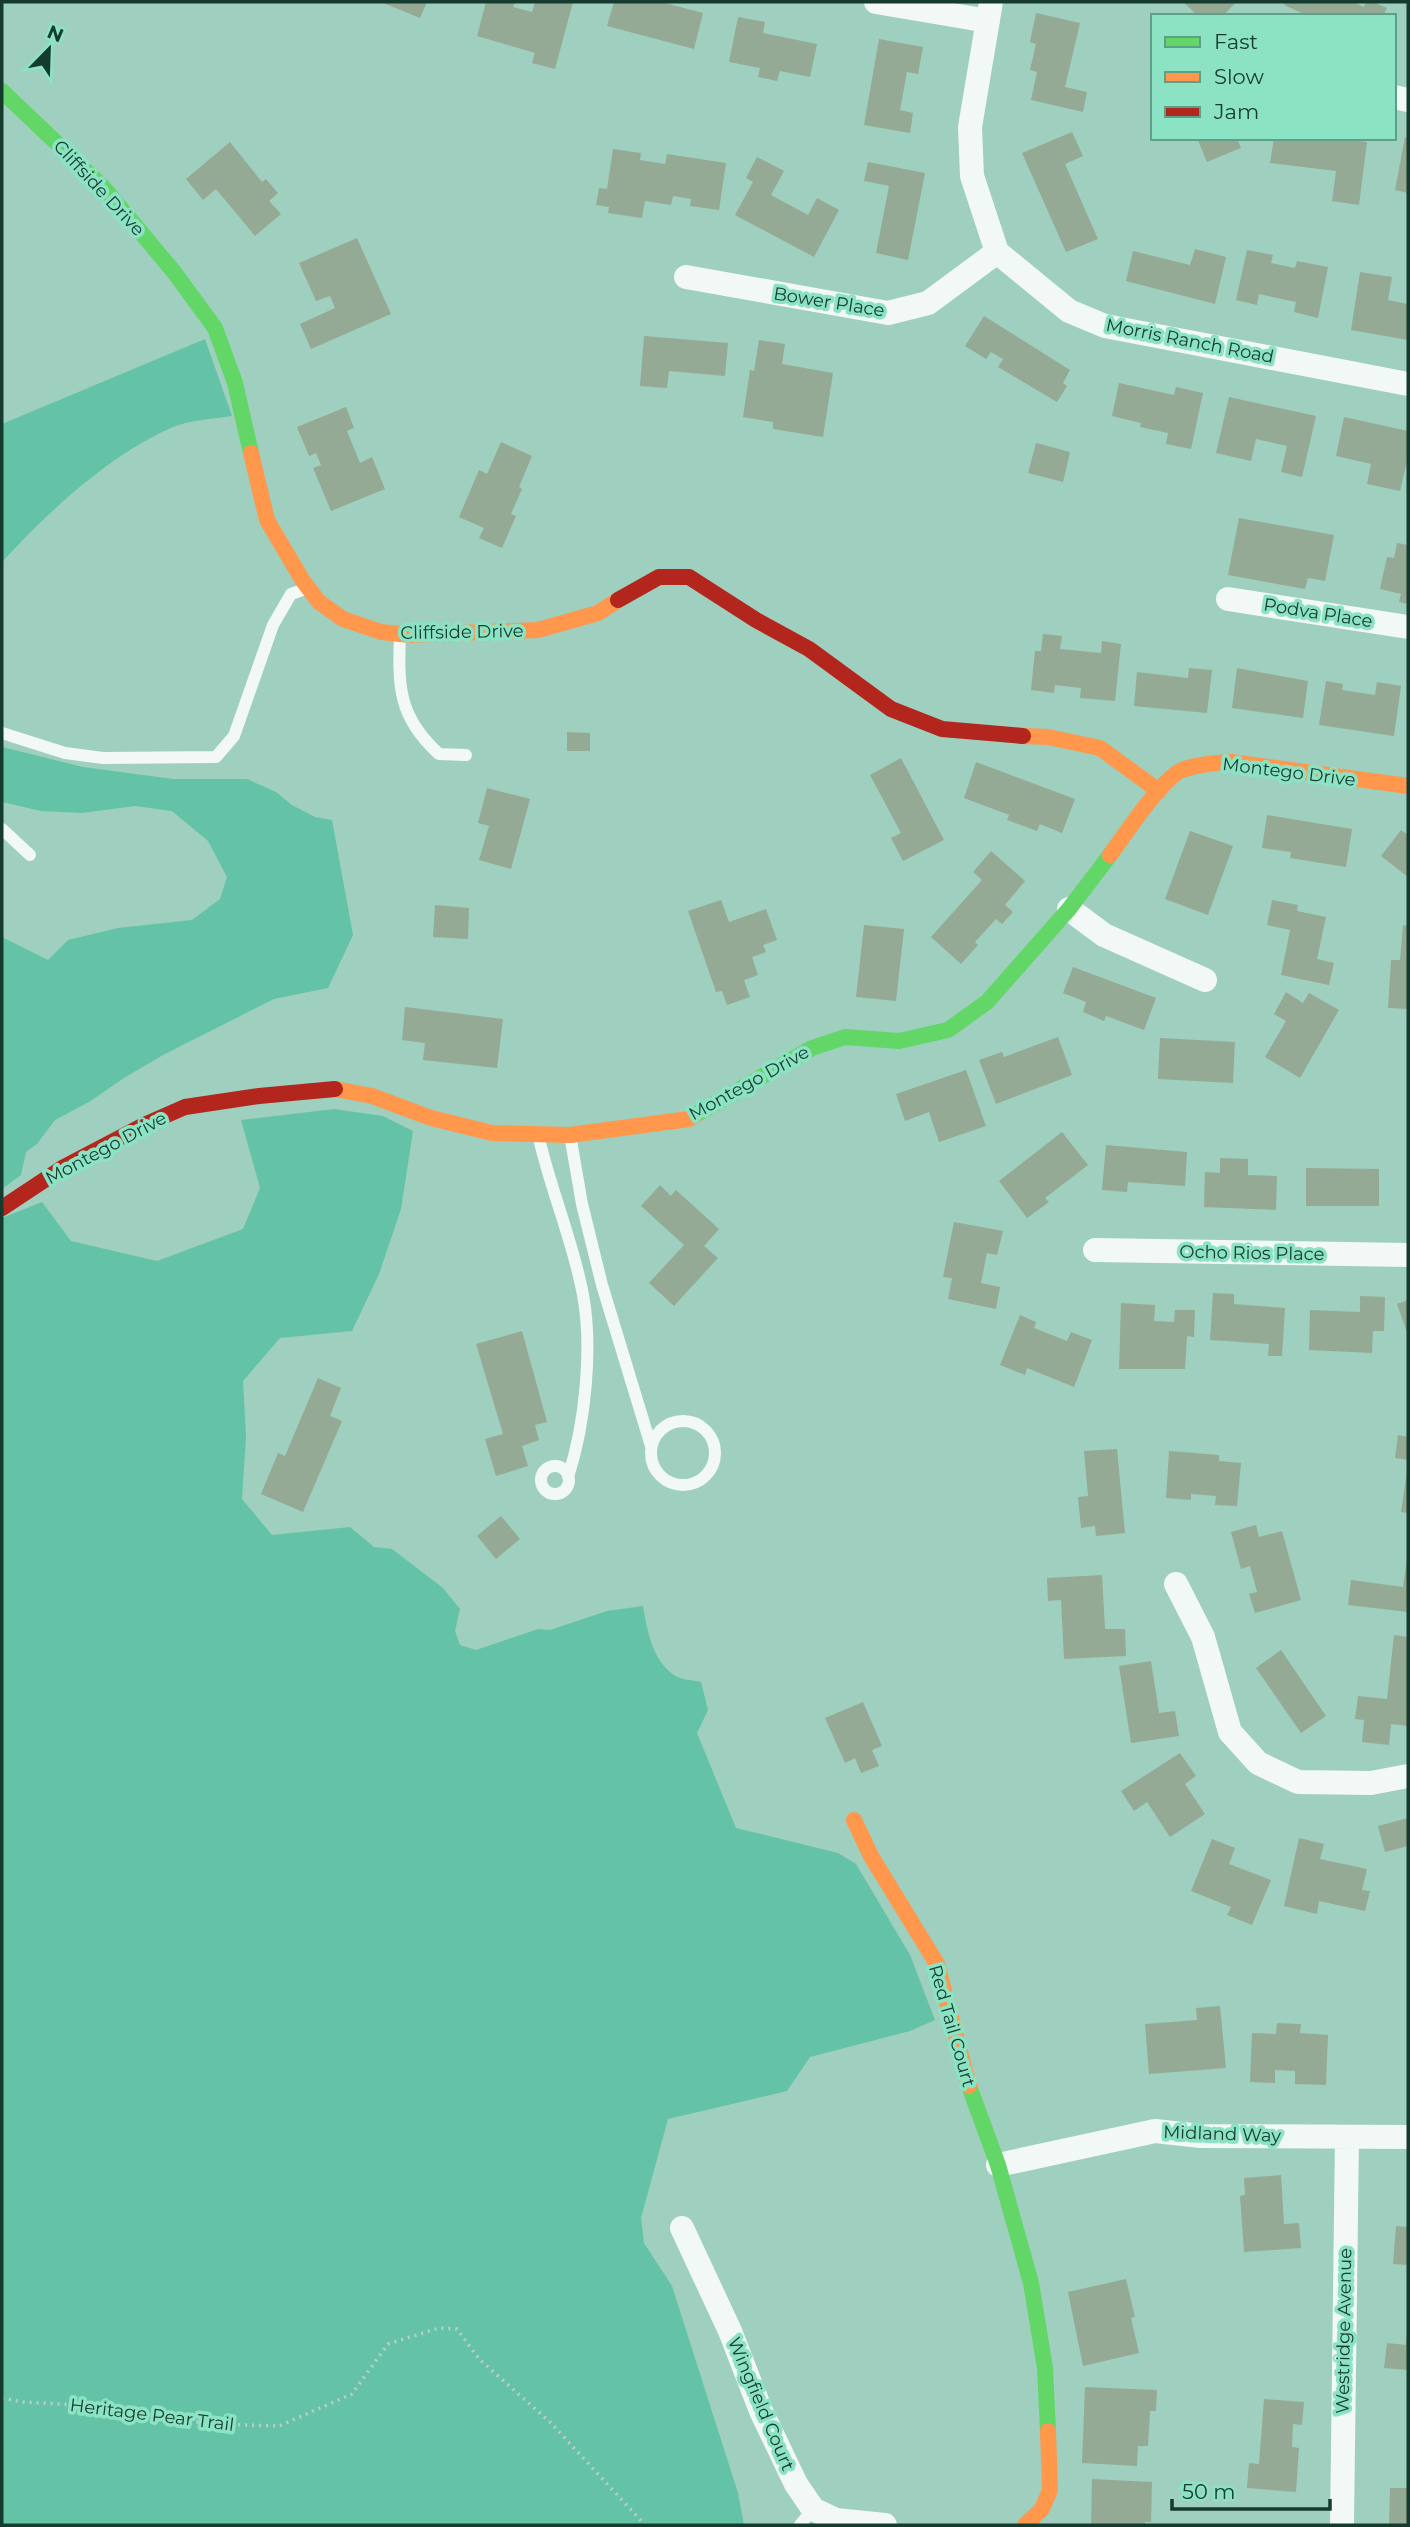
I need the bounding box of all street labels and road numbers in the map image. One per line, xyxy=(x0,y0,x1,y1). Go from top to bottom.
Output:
street label: Cliffside Drive xyxy=(49,135,149,241)
street label: Bower Place xyxy=(772,282,886,322)
street label: Morris Ranch Road xyxy=(1104,314,1276,368)
street label: Podva Place xyxy=(1262,594,1374,633)
street label: Cliffside Drive xyxy=(400,620,524,644)
street label: Montego Drive xyxy=(1221,753,1357,791)
street label: Montego Drive xyxy=(685,1041,813,1125)
street label: Montego Drive xyxy=(42,1107,170,1189)
street label: Ocho Rios Place xyxy=(1179,1241,1325,1265)
street label: Red Tail Court xyxy=(924,1962,980,2090)
street label: Midland Way xyxy=(1163,2121,1281,2147)
street label: Westridge Avenue xyxy=(1332,2248,1356,2414)
street label: Wingfield Court xyxy=(723,2334,799,2474)
street label: Heritage Pear Trail xyxy=(69,2394,235,2436)

